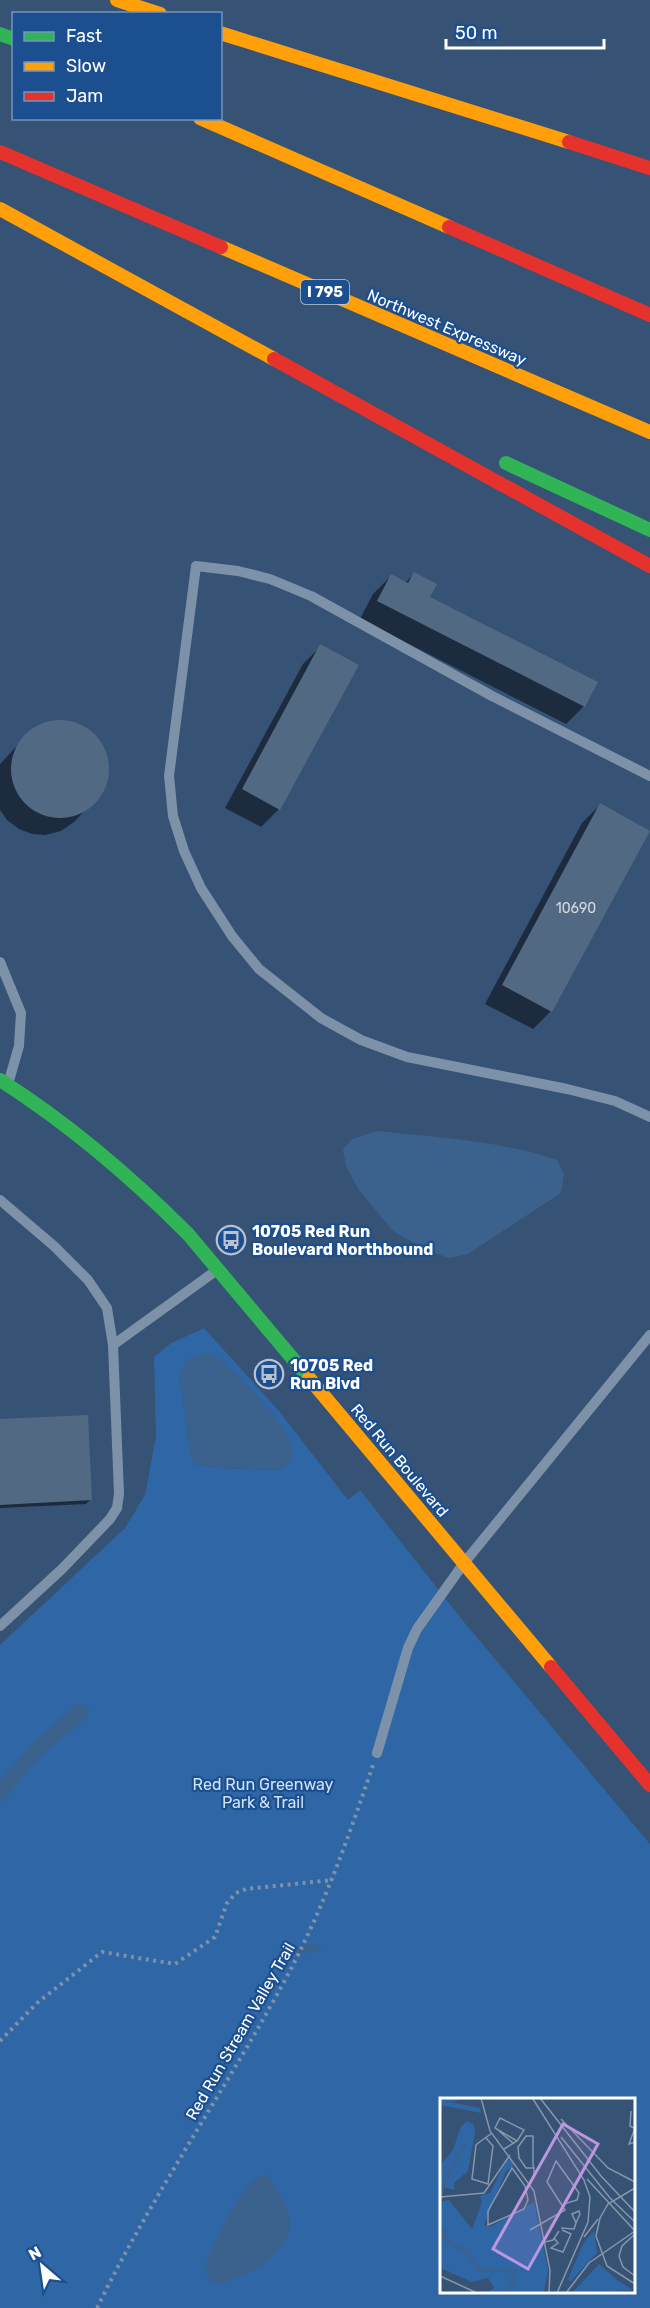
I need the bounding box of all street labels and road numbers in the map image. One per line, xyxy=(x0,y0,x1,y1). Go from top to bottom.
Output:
road number: I 795 xyxy=(301,280,349,304)
street label: Northwest Expressway xyxy=(364,285,529,370)
street label: Red Run Boulevard xyxy=(347,1400,452,1521)
street label: Red Run Stream Valley Trail xyxy=(182,1939,299,2123)

